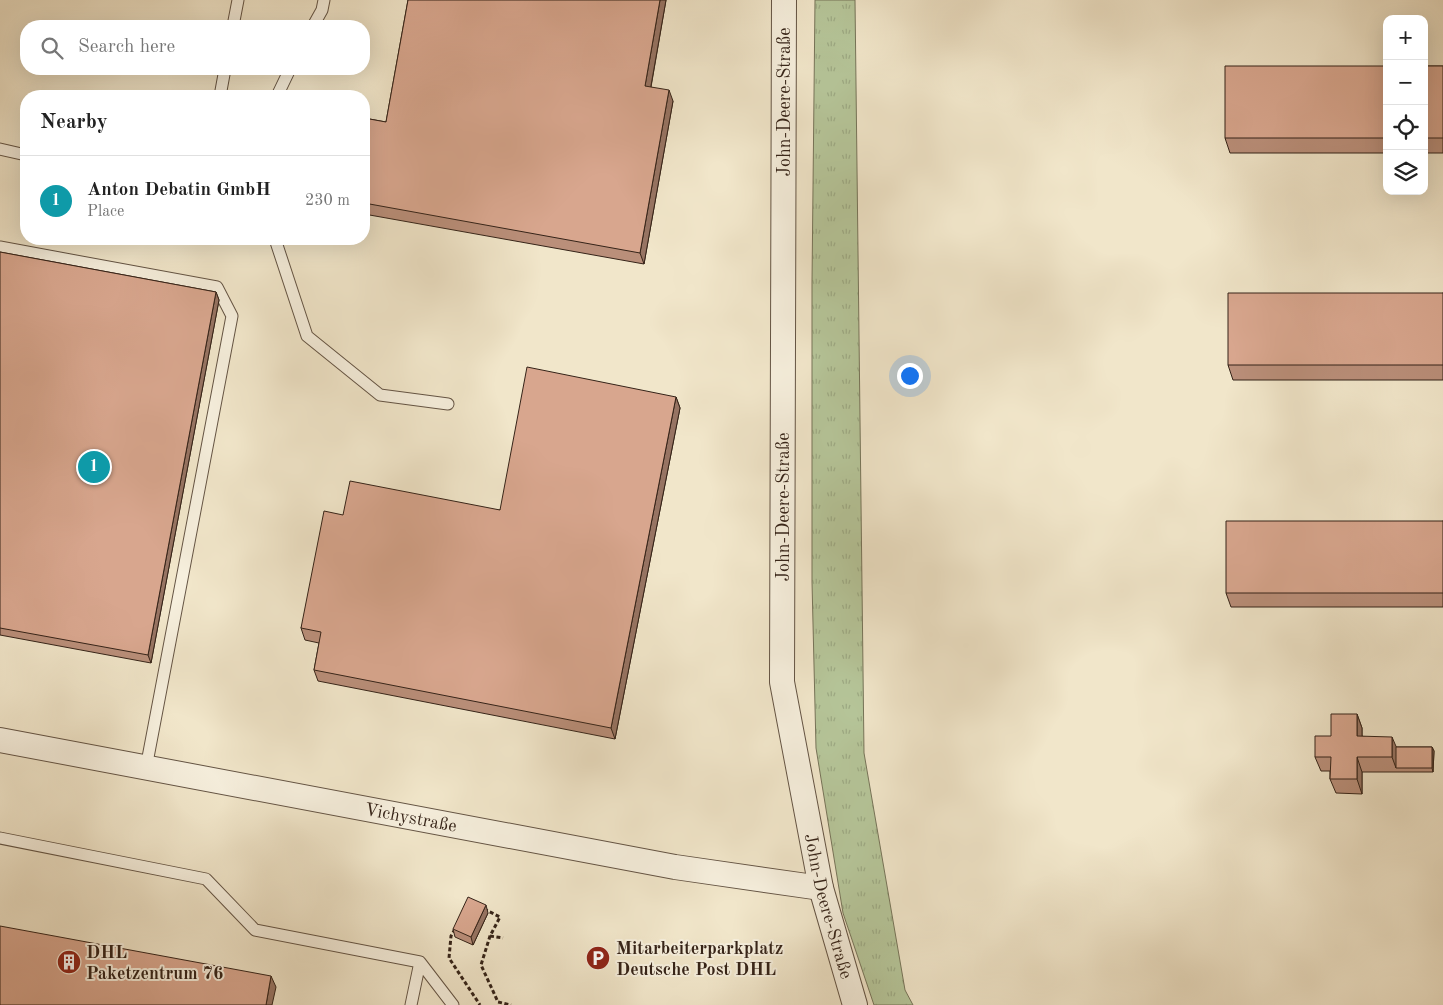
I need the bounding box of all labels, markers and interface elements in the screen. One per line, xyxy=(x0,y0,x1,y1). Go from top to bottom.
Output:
map controls xyxy=(1383,15,1428,195)
button: + xyxy=(1383,15,1428,60)
search box xyxy=(20,20,370,75)
street label: John-Deere-Straße xyxy=(776,27,794,177)
icon: search xyxy=(38,34,66,62)
text: Search here xyxy=(78,38,175,57)
button: − xyxy=(1383,60,1428,105)
button: locate xyxy=(1383,105,1428,150)
text: Nearby xyxy=(40,112,108,133)
button: layers xyxy=(1383,150,1428,195)
text: Anton Debatin GmbH xyxy=(87,181,271,200)
text: 1 xyxy=(51,193,61,209)
text: 230 m xyxy=(305,193,350,209)
text: Place xyxy=(87,204,124,220)
your location xyxy=(897,363,923,389)
street label: John-Deere-Straße xyxy=(775,432,793,582)
pin: 1 xyxy=(78,448,110,486)
street label: Vichystraße xyxy=(363,801,458,836)
street label: John-Deere-Straße xyxy=(801,832,855,981)
place label: Mitarbeiterparkplatz Deutsche Post DHL xyxy=(616,940,783,979)
place label: DHL Paketzentrum 76 xyxy=(86,944,223,983)
parking icon: Mitarbeiterparkplatz Deutsche Post DHL xyxy=(585,945,611,971)
building icon: DHL Paketzentrum 76 xyxy=(56,949,82,975)

